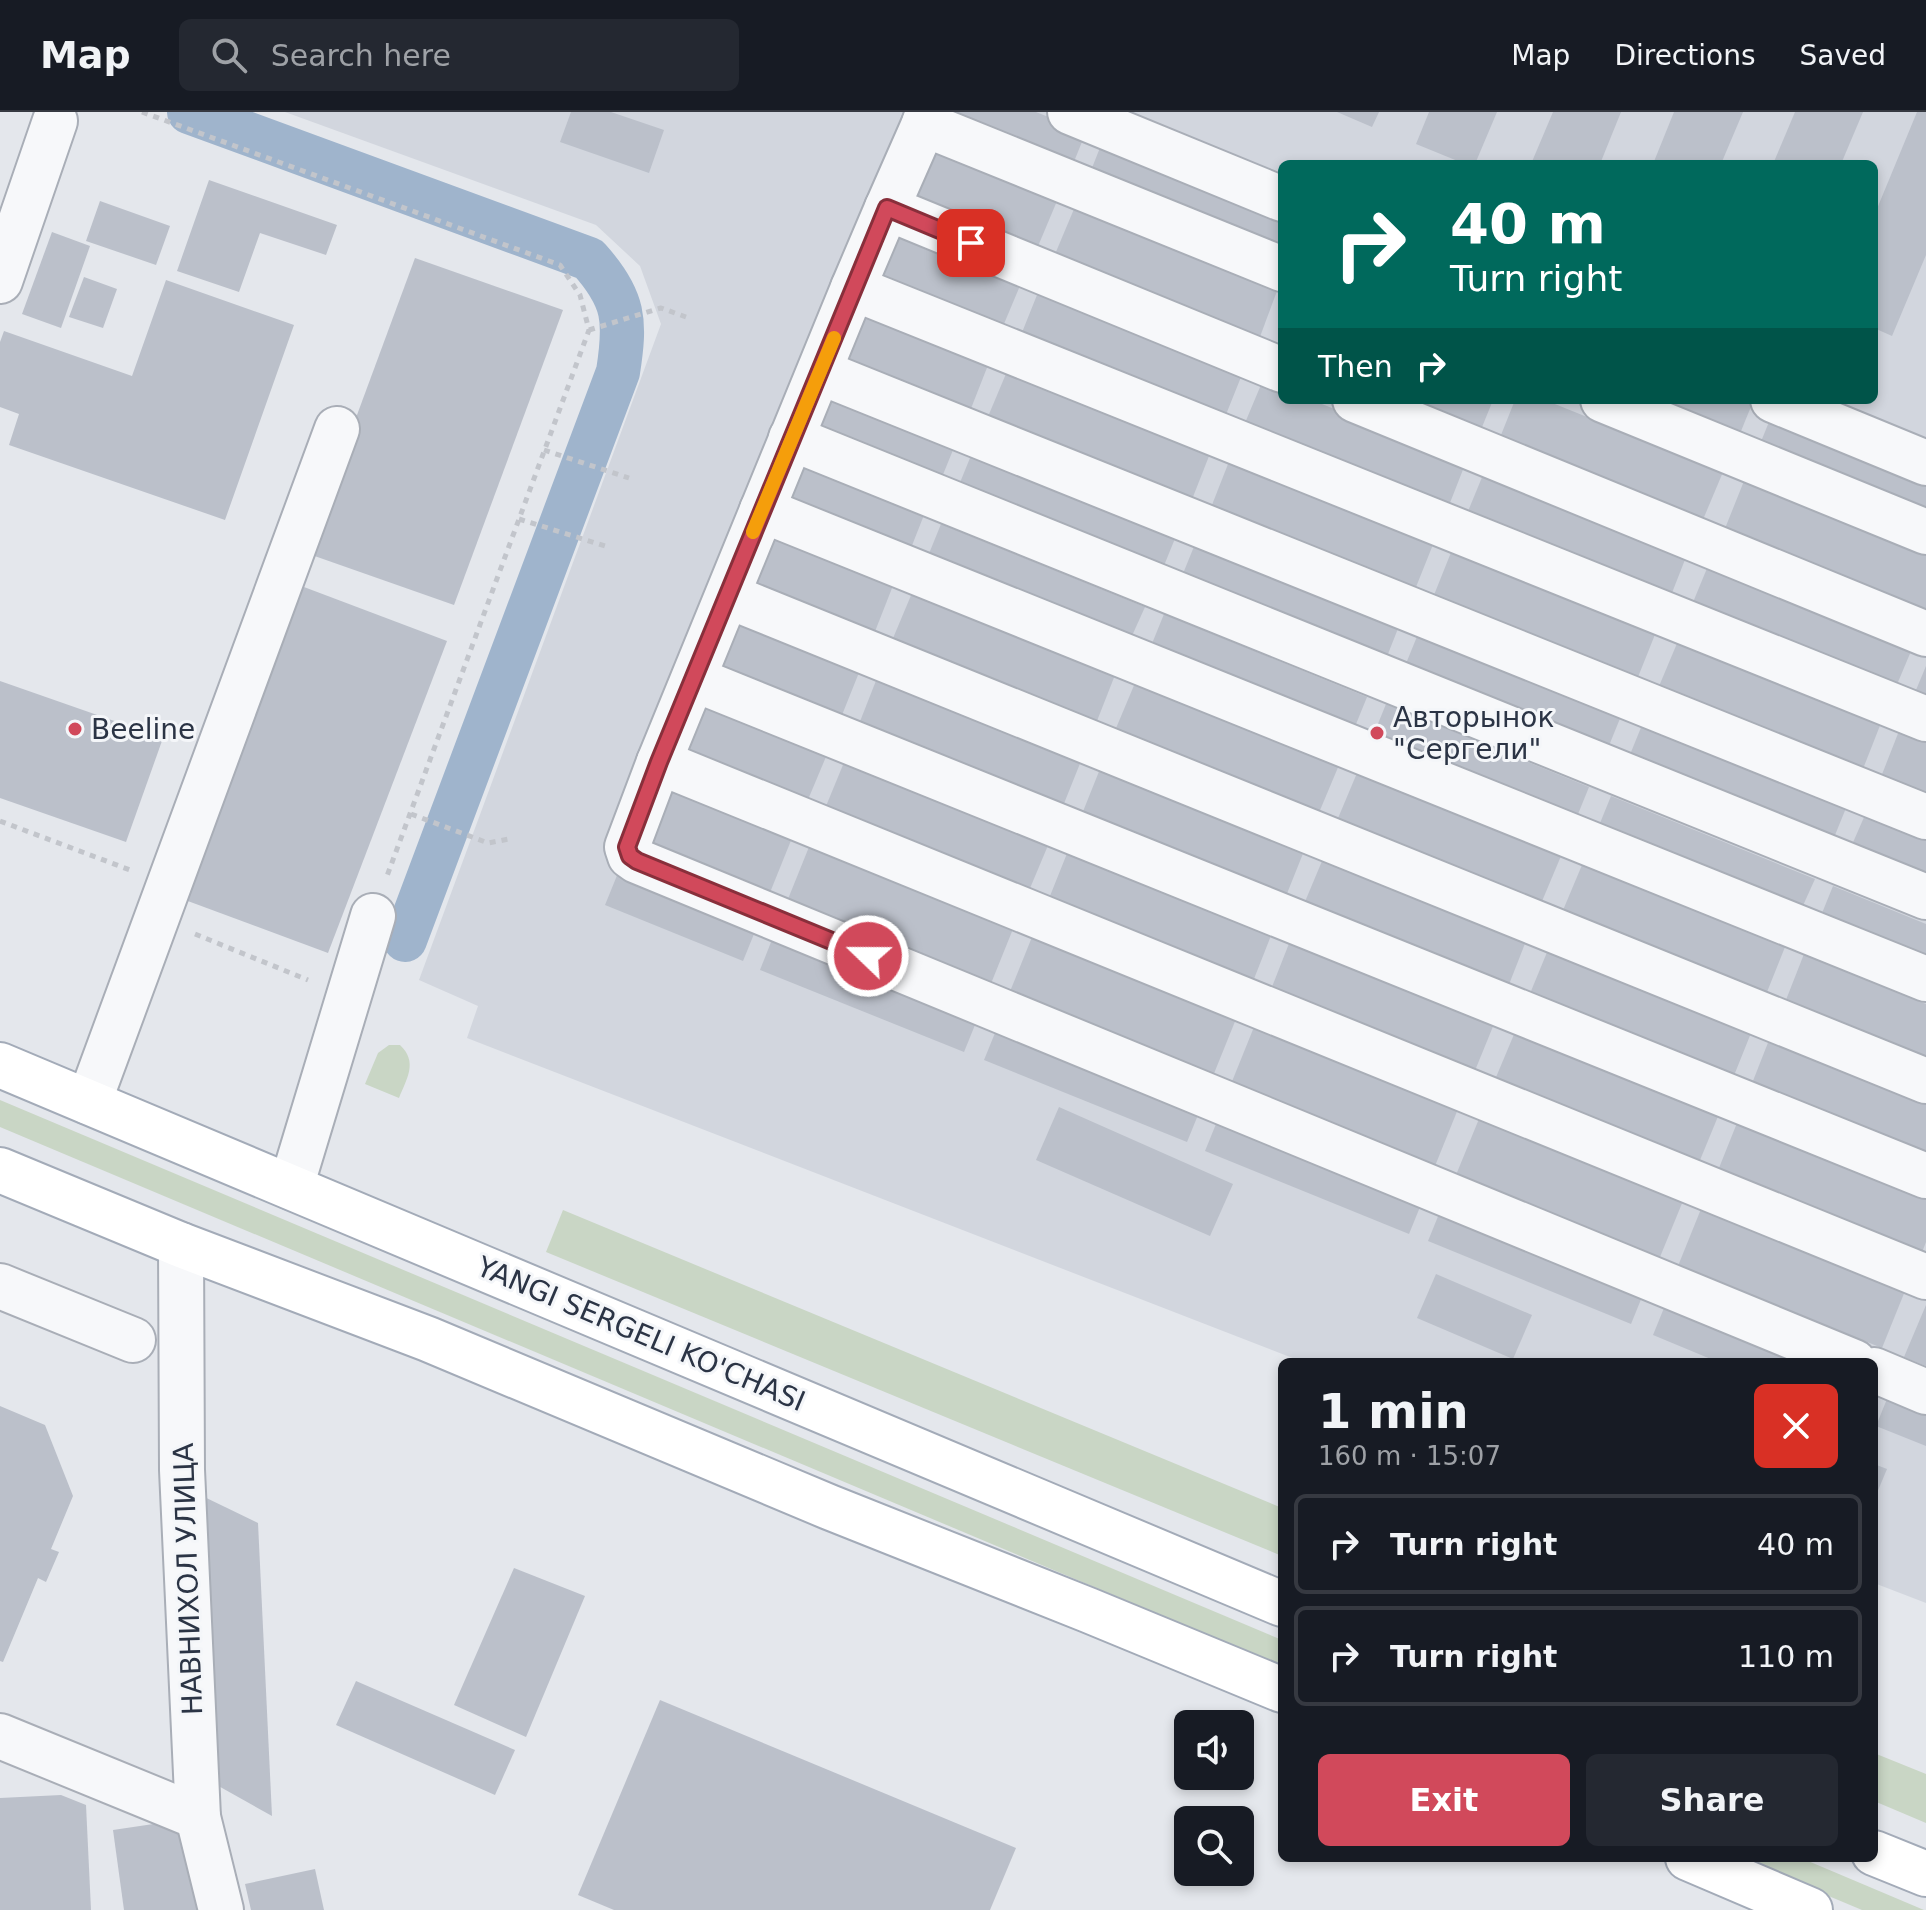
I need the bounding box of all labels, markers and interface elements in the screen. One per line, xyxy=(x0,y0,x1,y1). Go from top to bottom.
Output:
search box xyxy=(179,19,739,91)
text: Map xyxy=(40,33,131,77)
icon: search xyxy=(207,33,251,77)
text: Search here xyxy=(271,38,451,73)
text: Map xyxy=(1511,39,1570,72)
text: Directions xyxy=(1614,39,1755,72)
text: Saved xyxy=(1799,39,1886,72)
text: 40 m xyxy=(1450,191,1606,256)
icon: right xyxy=(1318,192,1422,296)
pin xyxy=(937,209,1005,277)
icon: arrive xyxy=(949,221,993,265)
text: Turn right xyxy=(1450,258,1622,299)
icon: right xyxy=(1409,344,1453,388)
text: Then xyxy=(1318,349,1393,384)
place label: Авторынок "Сергели" xyxy=(1393,701,1554,766)
place label: Beeline xyxy=(91,713,195,746)
marker: Beeline xyxy=(66,720,84,738)
marker: Авторынок "Сергели" xyxy=(1368,724,1386,742)
position arrow xyxy=(826,914,910,998)
street label: YANGI SERGELI KO'CHASI xyxy=(471,1249,810,1418)
text: 1 min xyxy=(1318,1383,1469,1439)
button: close xyxy=(1754,1384,1838,1468)
text: 160 m · 15:07 xyxy=(1318,1441,1501,1471)
street label: НАВНИХОЛ УЛИЦА xyxy=(167,1442,209,1716)
icon: right xyxy=(1322,1522,1366,1566)
text: Turn right xyxy=(1390,1527,1557,1562)
text: 40 m xyxy=(1757,1527,1834,1562)
icon: right xyxy=(1322,1634,1366,1678)
text: Turn right xyxy=(1390,1639,1557,1674)
text: 110 m xyxy=(1738,1639,1834,1674)
map controls xyxy=(1174,1710,1254,1886)
button: sound xyxy=(1174,1710,1254,1790)
button: Exit xyxy=(1318,1754,1570,1846)
button: Share xyxy=(1586,1754,1838,1846)
button: search xyxy=(1174,1806,1254,1886)

